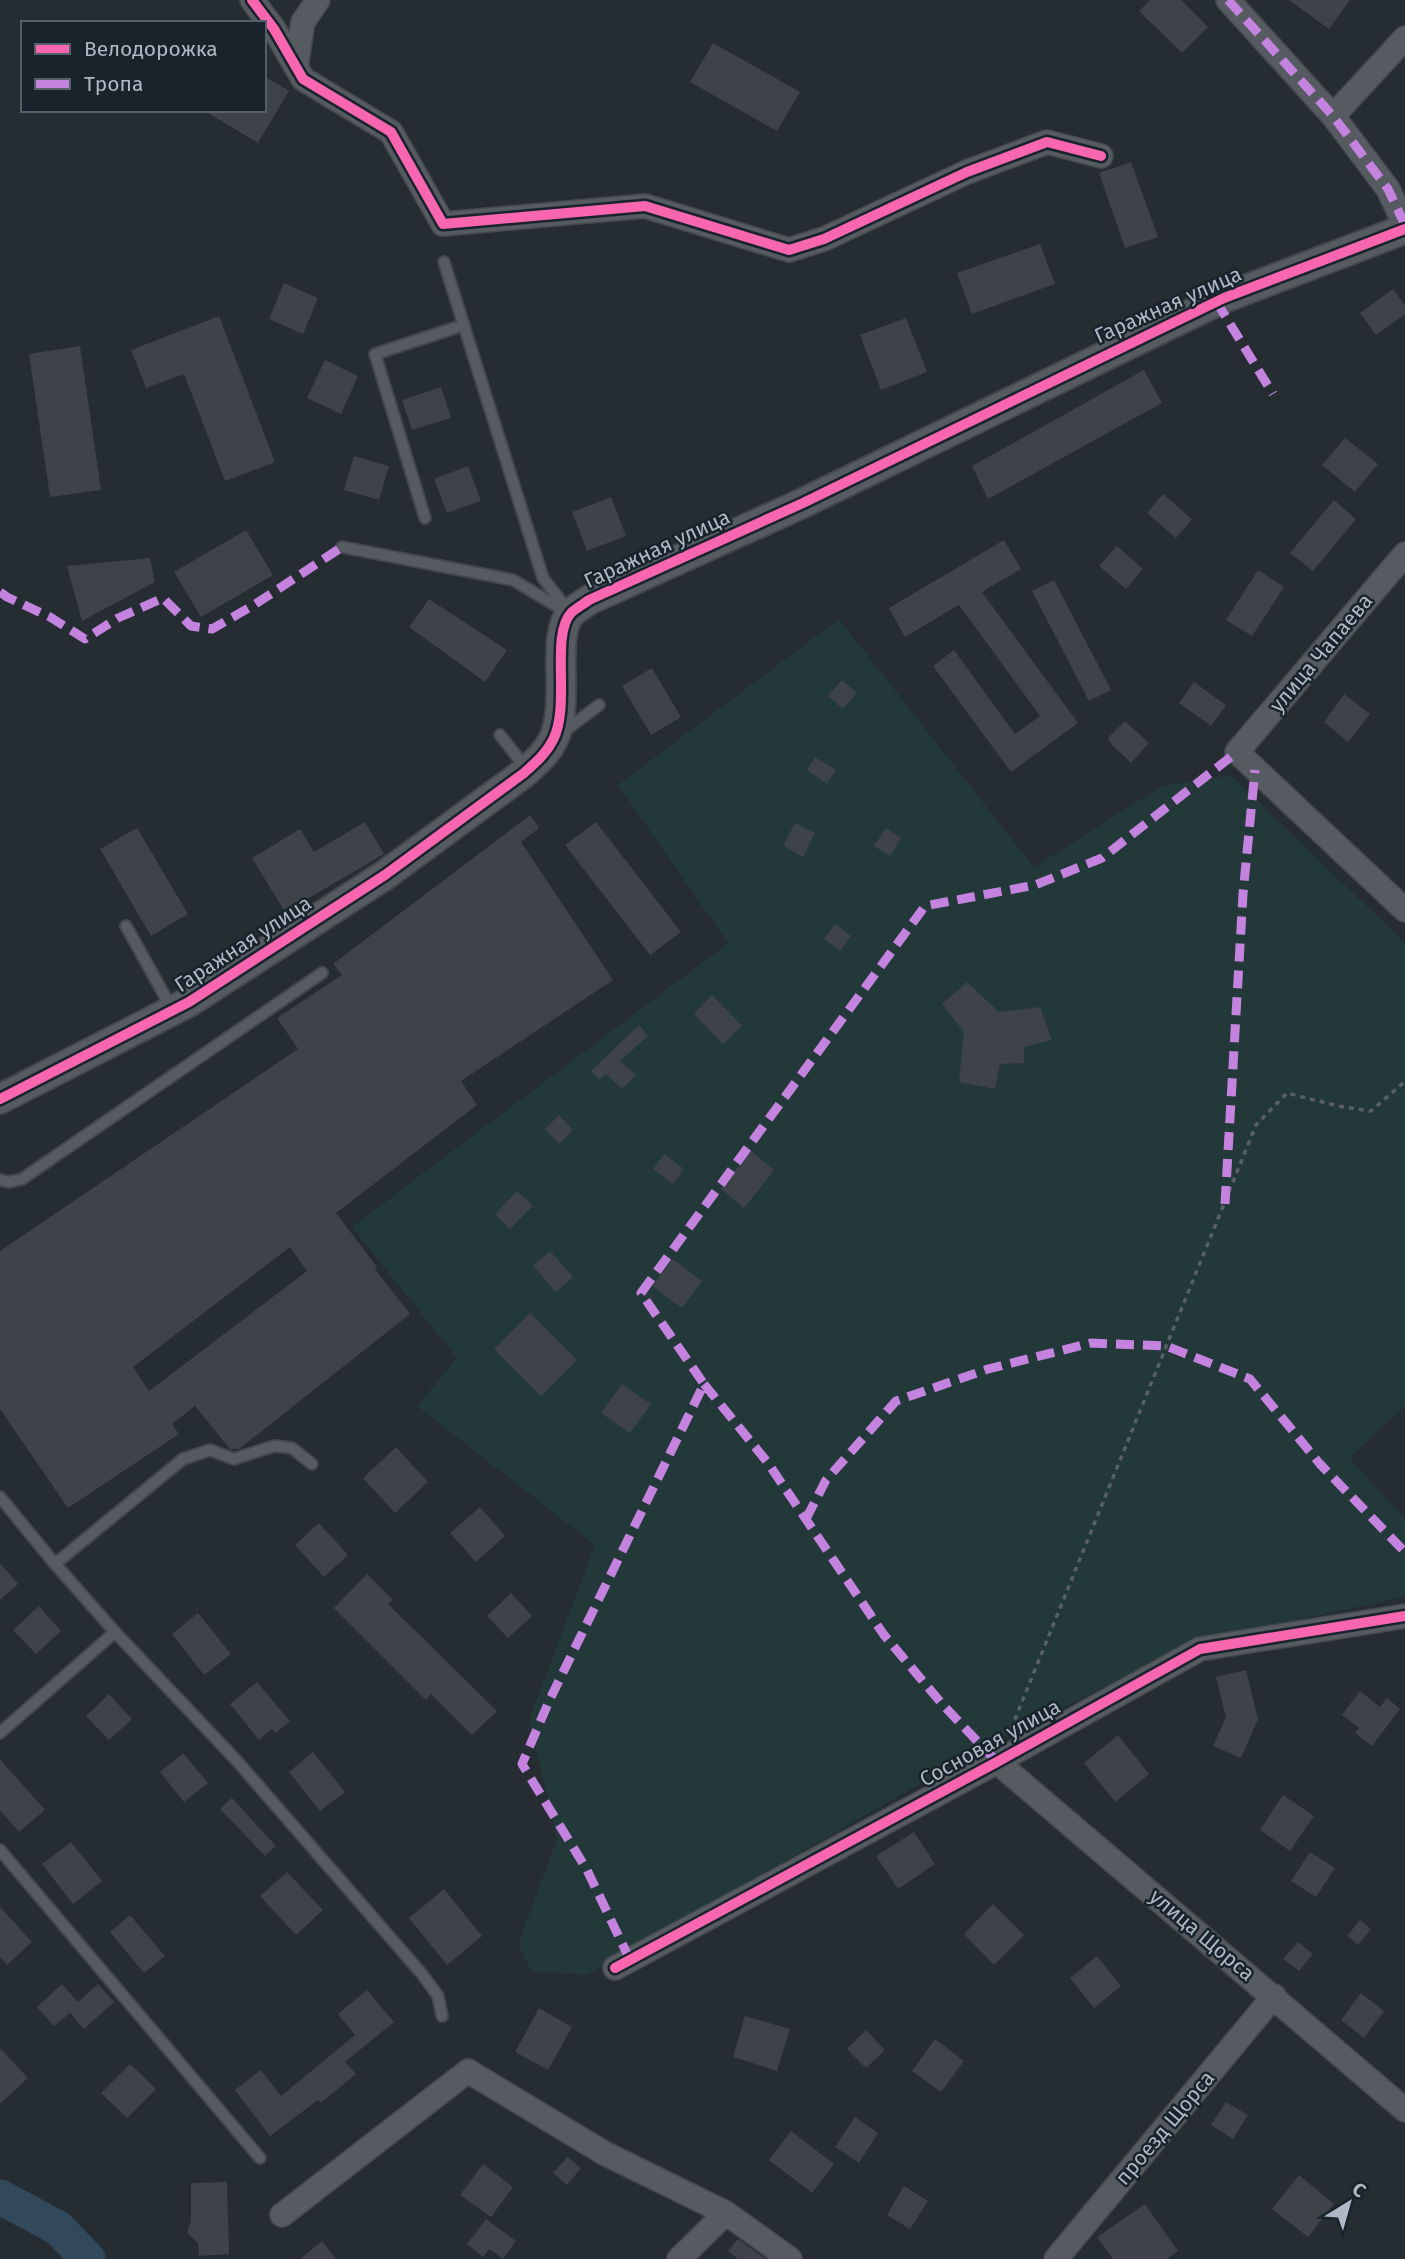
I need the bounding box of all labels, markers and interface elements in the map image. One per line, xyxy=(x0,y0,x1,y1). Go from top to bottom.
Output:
legend xyxy=(21,21,266,112)
text: Велодорожка xyxy=(84,36,218,62)
text: Тропа xyxy=(84,71,143,97)
street label: Гаражная улица xyxy=(1090,261,1246,349)
street label: Гаражная улица xyxy=(580,504,734,594)
street label: улица Чапаева xyxy=(1264,588,1378,718)
street label: Гаражная улица xyxy=(170,890,316,998)
street label: Сосновая улица xyxy=(915,1694,1065,1792)
street label: улица Щорса xyxy=(1144,1883,1260,1987)
street label: проезд Щорса xyxy=(1110,2066,1220,2190)
north arrow xyxy=(1314,2168,1384,2238)
text: С xyxy=(1348,2177,1370,2202)

